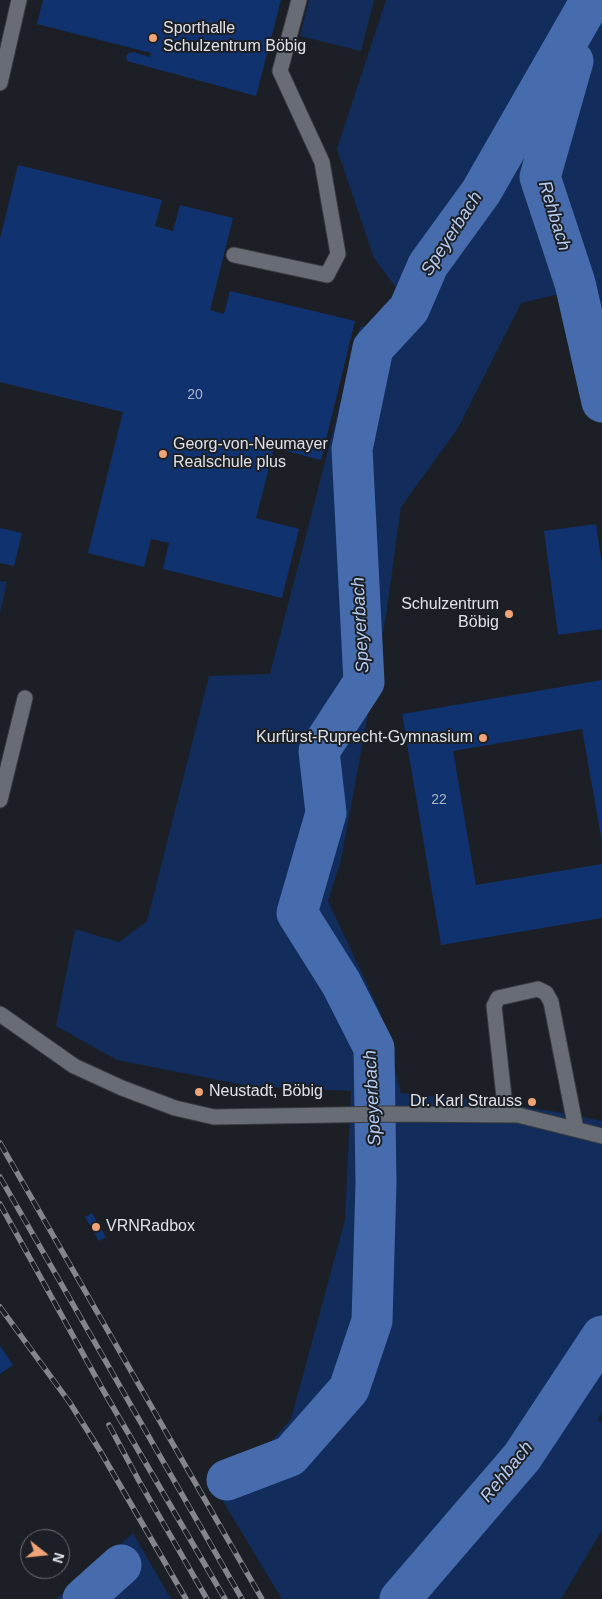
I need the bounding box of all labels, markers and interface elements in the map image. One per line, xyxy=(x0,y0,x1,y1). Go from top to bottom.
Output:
place label: Sporthalle Schulzentrum Böbig xyxy=(163,19,306,57)
marker: Sporthalle Schulzentrum Böbig xyxy=(147,32,159,44)
water label: Rehbach xyxy=(533,178,575,254)
water label: Speyerbach xyxy=(417,188,487,280)
house number: 20 xyxy=(187,387,203,403)
place label: Georg-von-Neumayer Realschule plus xyxy=(173,435,328,473)
marker: Georg-von-Neumayer Realschule plus xyxy=(157,448,169,460)
water label: Speyerbach xyxy=(348,576,374,674)
place label: Schulzentrum Böbig xyxy=(401,595,499,633)
marker: Schulzentrum Böbig xyxy=(503,608,515,620)
place label: Kurfürst-Ruprecht-Gymnasium xyxy=(256,728,473,748)
marker: Kurfürst-Ruprecht-Gymnasium xyxy=(477,732,489,744)
house number: 22 xyxy=(431,792,447,808)
water label: Speyerbach xyxy=(360,1049,386,1147)
place label: Neustadt, Böbig xyxy=(209,1082,323,1102)
marker: Neustadt, Böbig xyxy=(193,1086,205,1098)
place label: Dr. Karl Strauss xyxy=(410,1092,522,1112)
marker: Dr. Karl Strauss xyxy=(526,1096,538,1108)
place label: VRNRadbox xyxy=(106,1217,195,1237)
marker: VRNRadbox xyxy=(90,1221,102,1233)
water label: Rehbach xyxy=(476,1437,538,1507)
north arrow xyxy=(20,1529,70,1579)
text: N xyxy=(49,1551,68,1565)

